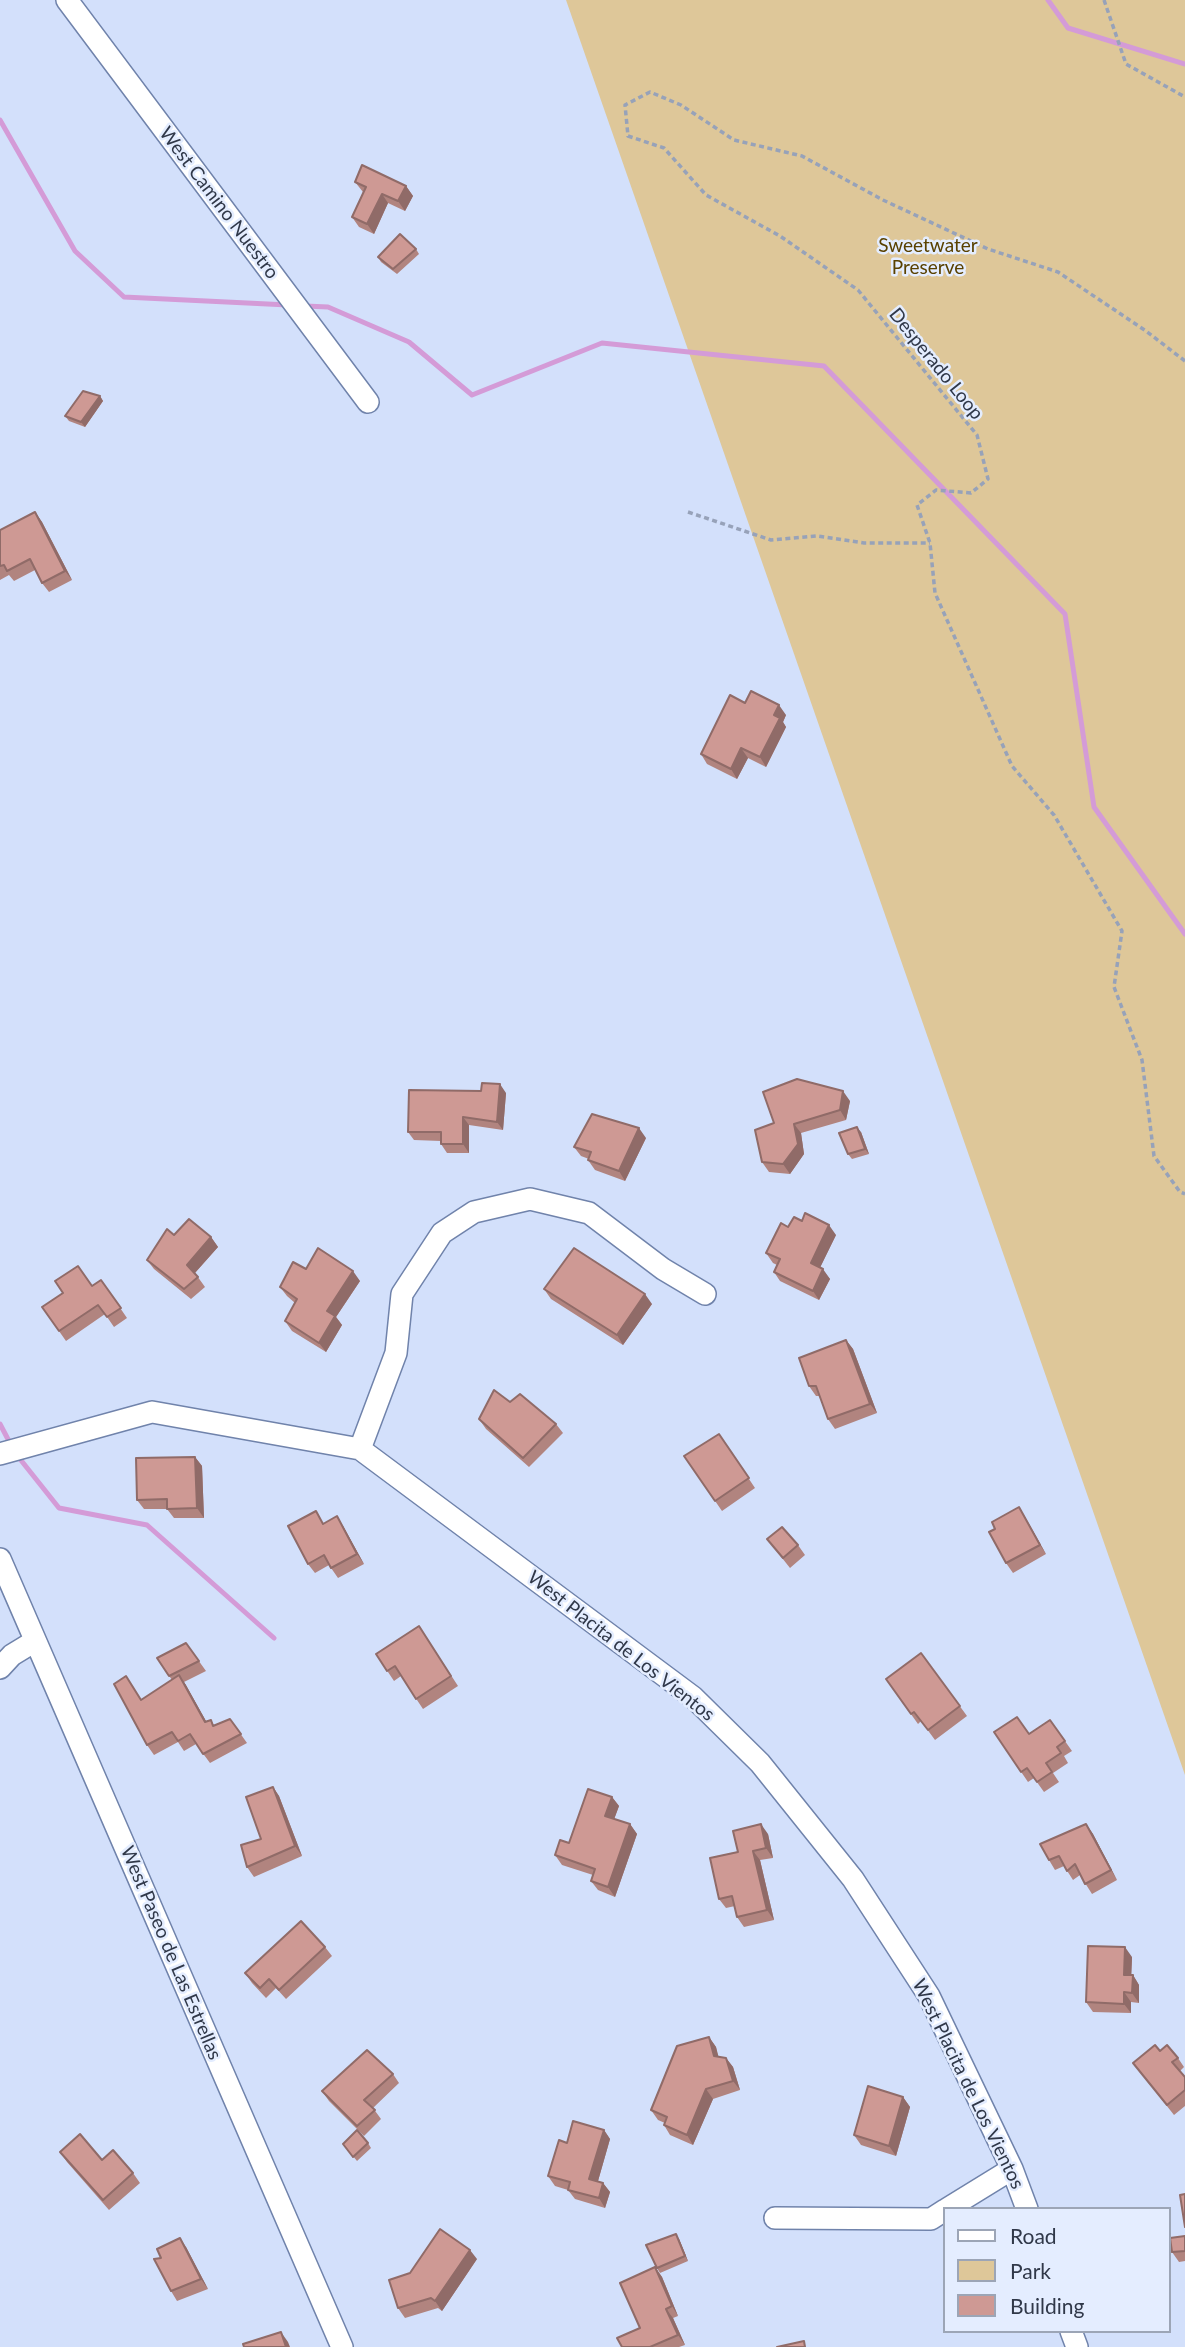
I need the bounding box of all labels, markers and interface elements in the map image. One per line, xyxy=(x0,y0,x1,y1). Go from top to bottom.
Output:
street label: West Camino Nuestro xyxy=(154,123,284,283)
park label: Sweetwater Preserve xyxy=(878,235,978,279)
street label: Desperado Loop xyxy=(884,304,988,424)
street label: West Placita de Los Vientos xyxy=(523,1566,719,1726)
street label: West Paseo de Las Estrellas xyxy=(116,1843,226,2063)
street label: West Placita de Los Vientos xyxy=(907,1975,1029,2193)
legend xyxy=(944,2207,1171,2333)
text: Road xyxy=(1010,2223,1057,2248)
text: Park xyxy=(1010,2258,1051,2283)
text: Building xyxy=(1010,2293,1085,2318)

